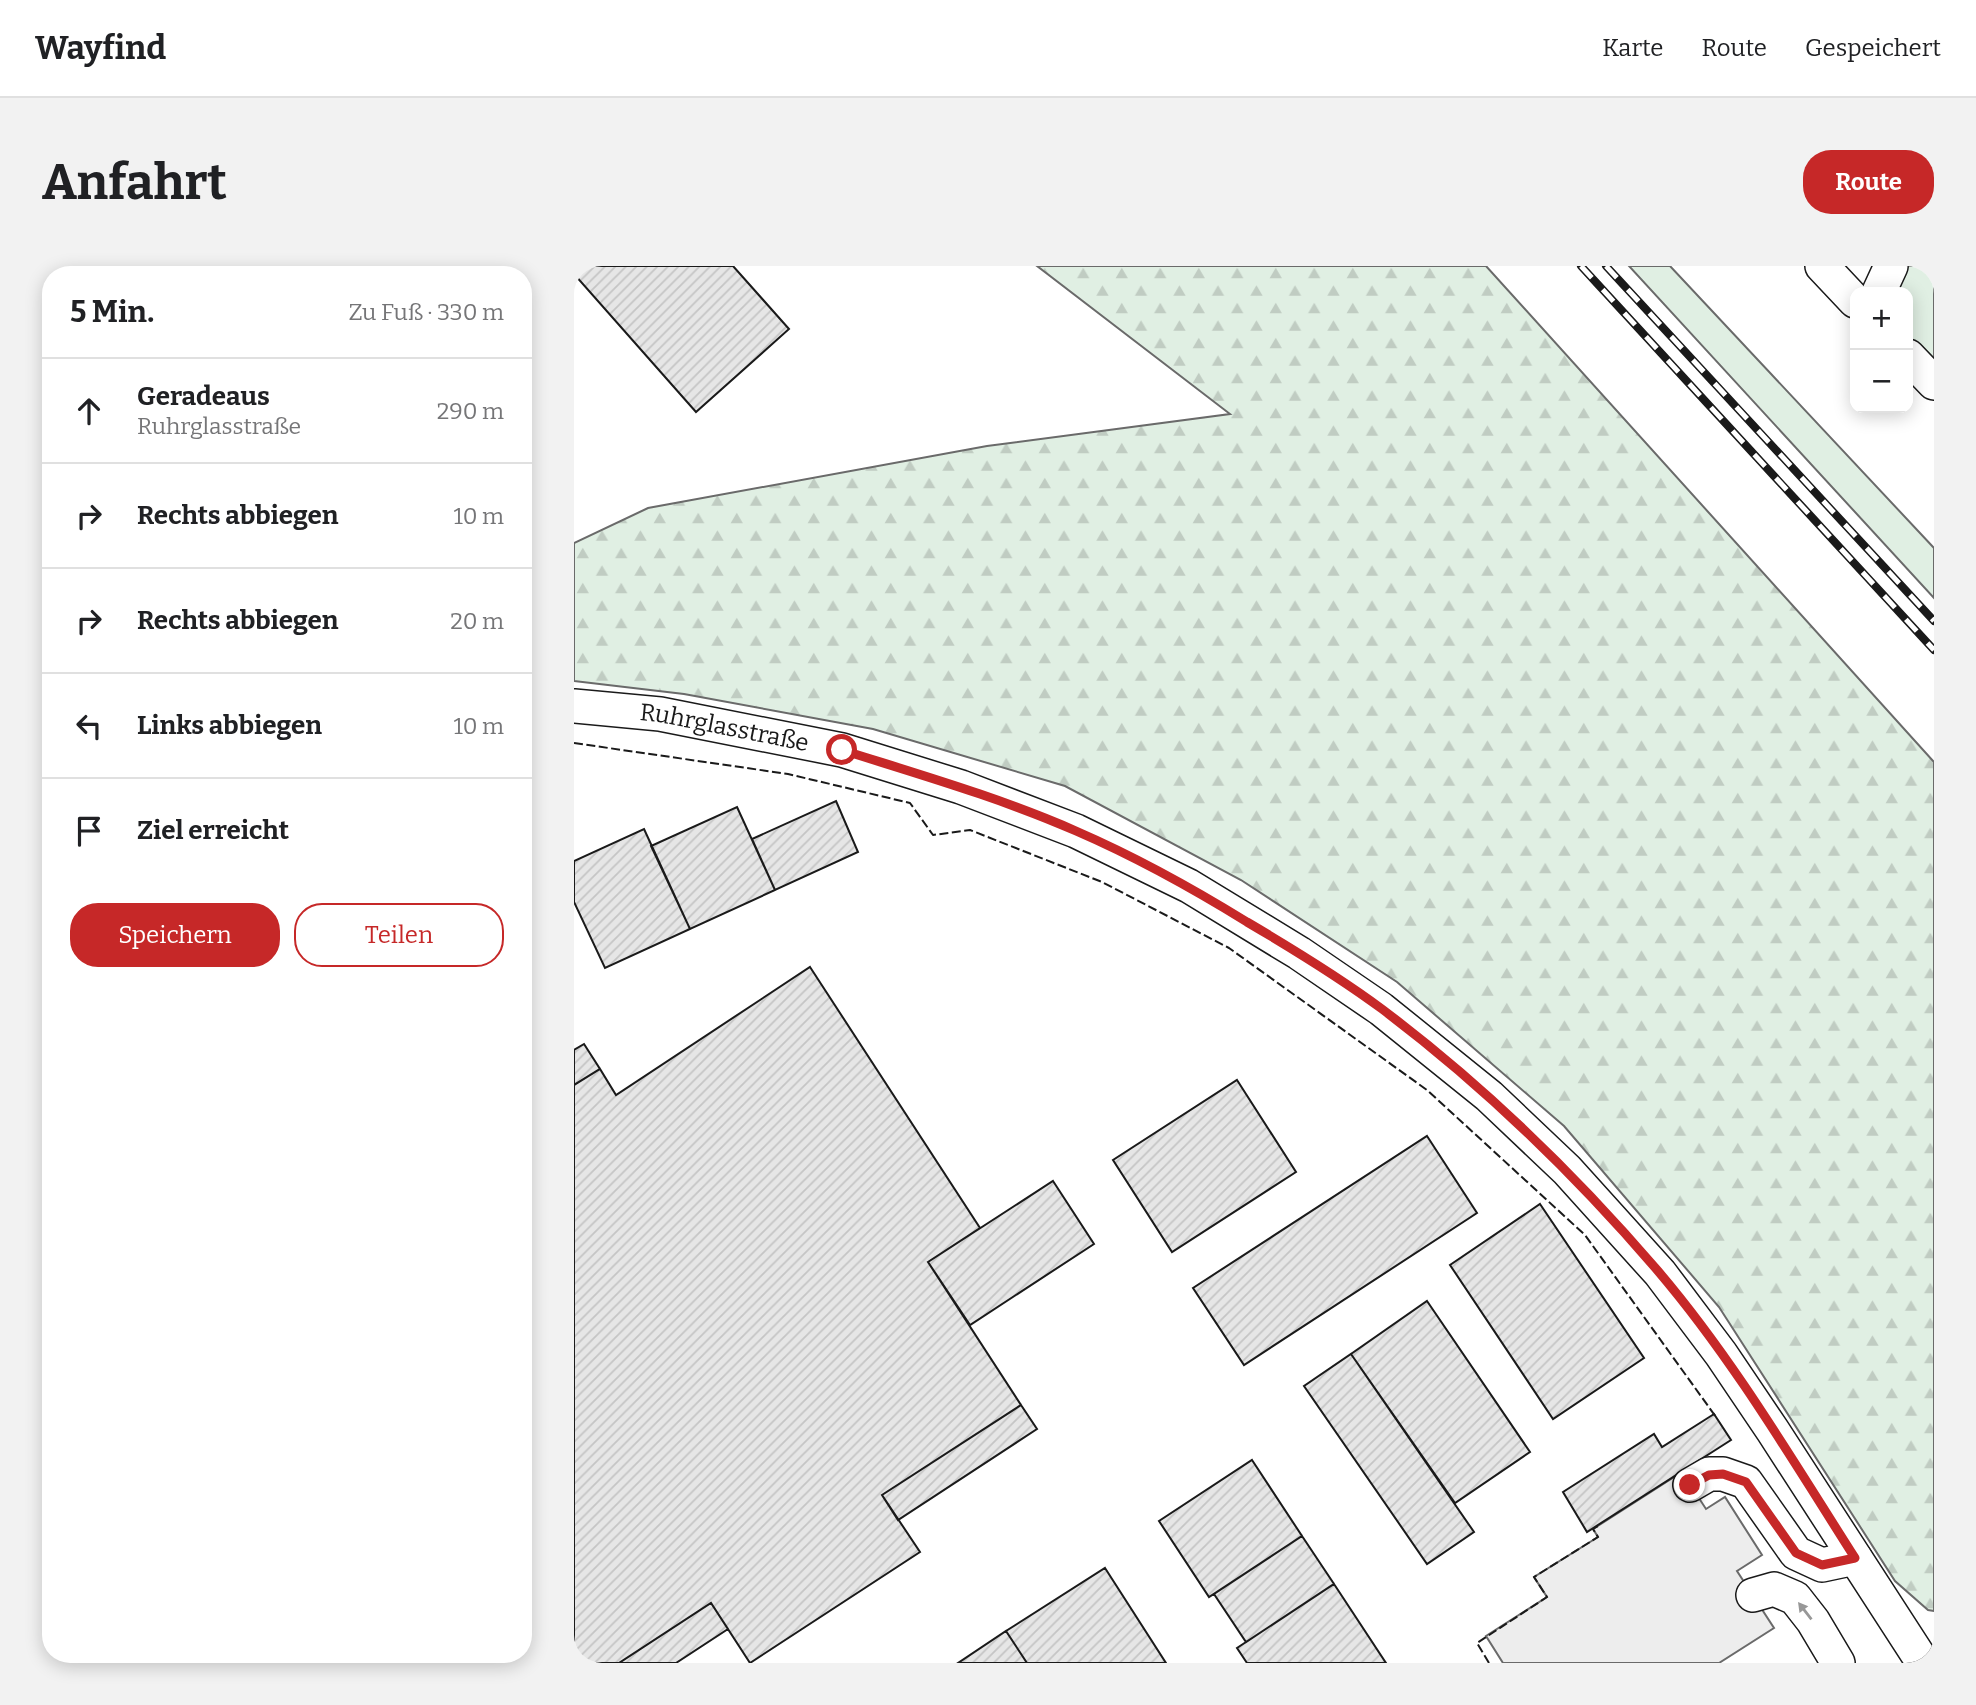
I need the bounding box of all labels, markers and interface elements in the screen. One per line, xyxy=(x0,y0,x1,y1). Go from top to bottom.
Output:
text: Wayfind xyxy=(35,28,166,68)
text: Karte xyxy=(1602,34,1664,62)
text: Route xyxy=(1702,34,1767,62)
text: Gespeichert xyxy=(1805,34,1941,62)
button: Route xyxy=(1803,150,1934,214)
text: Anfahrt xyxy=(42,153,227,212)
map controls xyxy=(1850,287,1913,413)
button: + xyxy=(1850,287,1913,350)
text: 5 Min. xyxy=(70,294,154,330)
text: Zu Fuß · 330 m xyxy=(348,298,504,326)
button: − xyxy=(1850,350,1913,413)
text: Geradeaus xyxy=(137,381,270,412)
icon: ahead xyxy=(70,392,108,430)
text: 290 m xyxy=(437,397,504,425)
text: Ruhrglasstraße xyxy=(137,412,301,440)
icon: right xyxy=(70,497,108,535)
text: Rechts abbiegen xyxy=(137,500,339,531)
text: 10 m xyxy=(453,502,504,530)
icon: right xyxy=(70,602,108,640)
text: Rechts abbiegen xyxy=(137,605,339,636)
text: 20 m xyxy=(450,607,504,635)
street label: Ruhrglasstraße xyxy=(639,698,811,757)
icon: left xyxy=(70,707,108,745)
text: Links abbiegen xyxy=(137,710,322,741)
text: 10 m xyxy=(453,712,504,740)
route start xyxy=(826,734,857,765)
icon: arrive xyxy=(70,812,108,850)
text: Ziel erreicht xyxy=(137,815,289,846)
button: Speichern xyxy=(70,903,280,967)
button: Teilen xyxy=(294,903,504,967)
route end xyxy=(1674,1469,1705,1500)
one-way arrow xyxy=(1799,1602,1813,1620)

